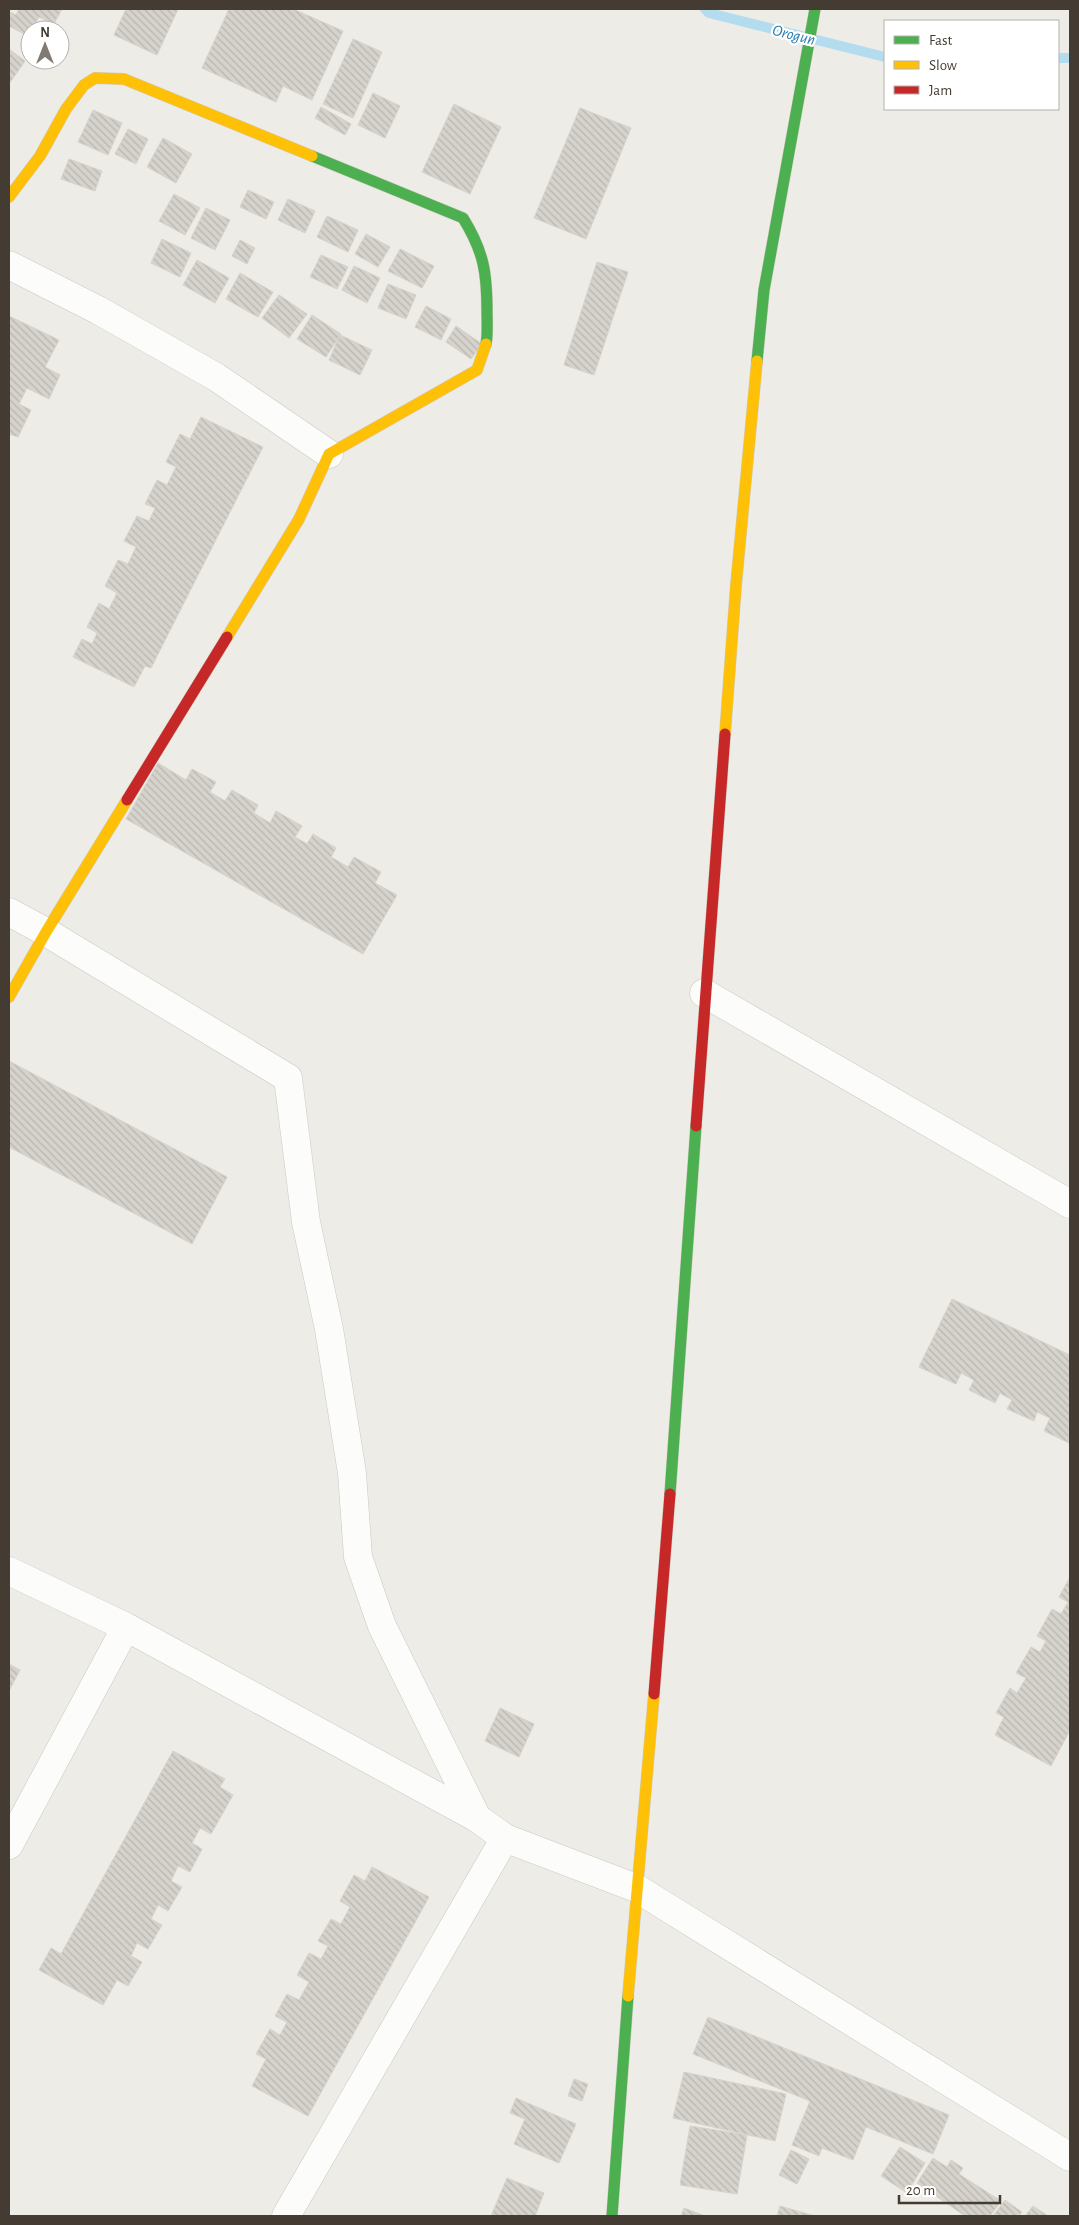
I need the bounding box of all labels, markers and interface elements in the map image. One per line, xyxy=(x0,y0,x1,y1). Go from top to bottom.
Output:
north arrow xyxy=(20,20,70,70)
legend xyxy=(884,20,1059,110)
water label: Orogun xyxy=(771,22,817,48)
text: N xyxy=(40,26,50,40)
text: Fast xyxy=(929,33,953,48)
text: Slow xyxy=(929,58,957,73)
text: Jam xyxy=(929,83,952,98)
scale bar xyxy=(899,2172,1000,2204)
text: 20 m xyxy=(906,2183,935,2198)

